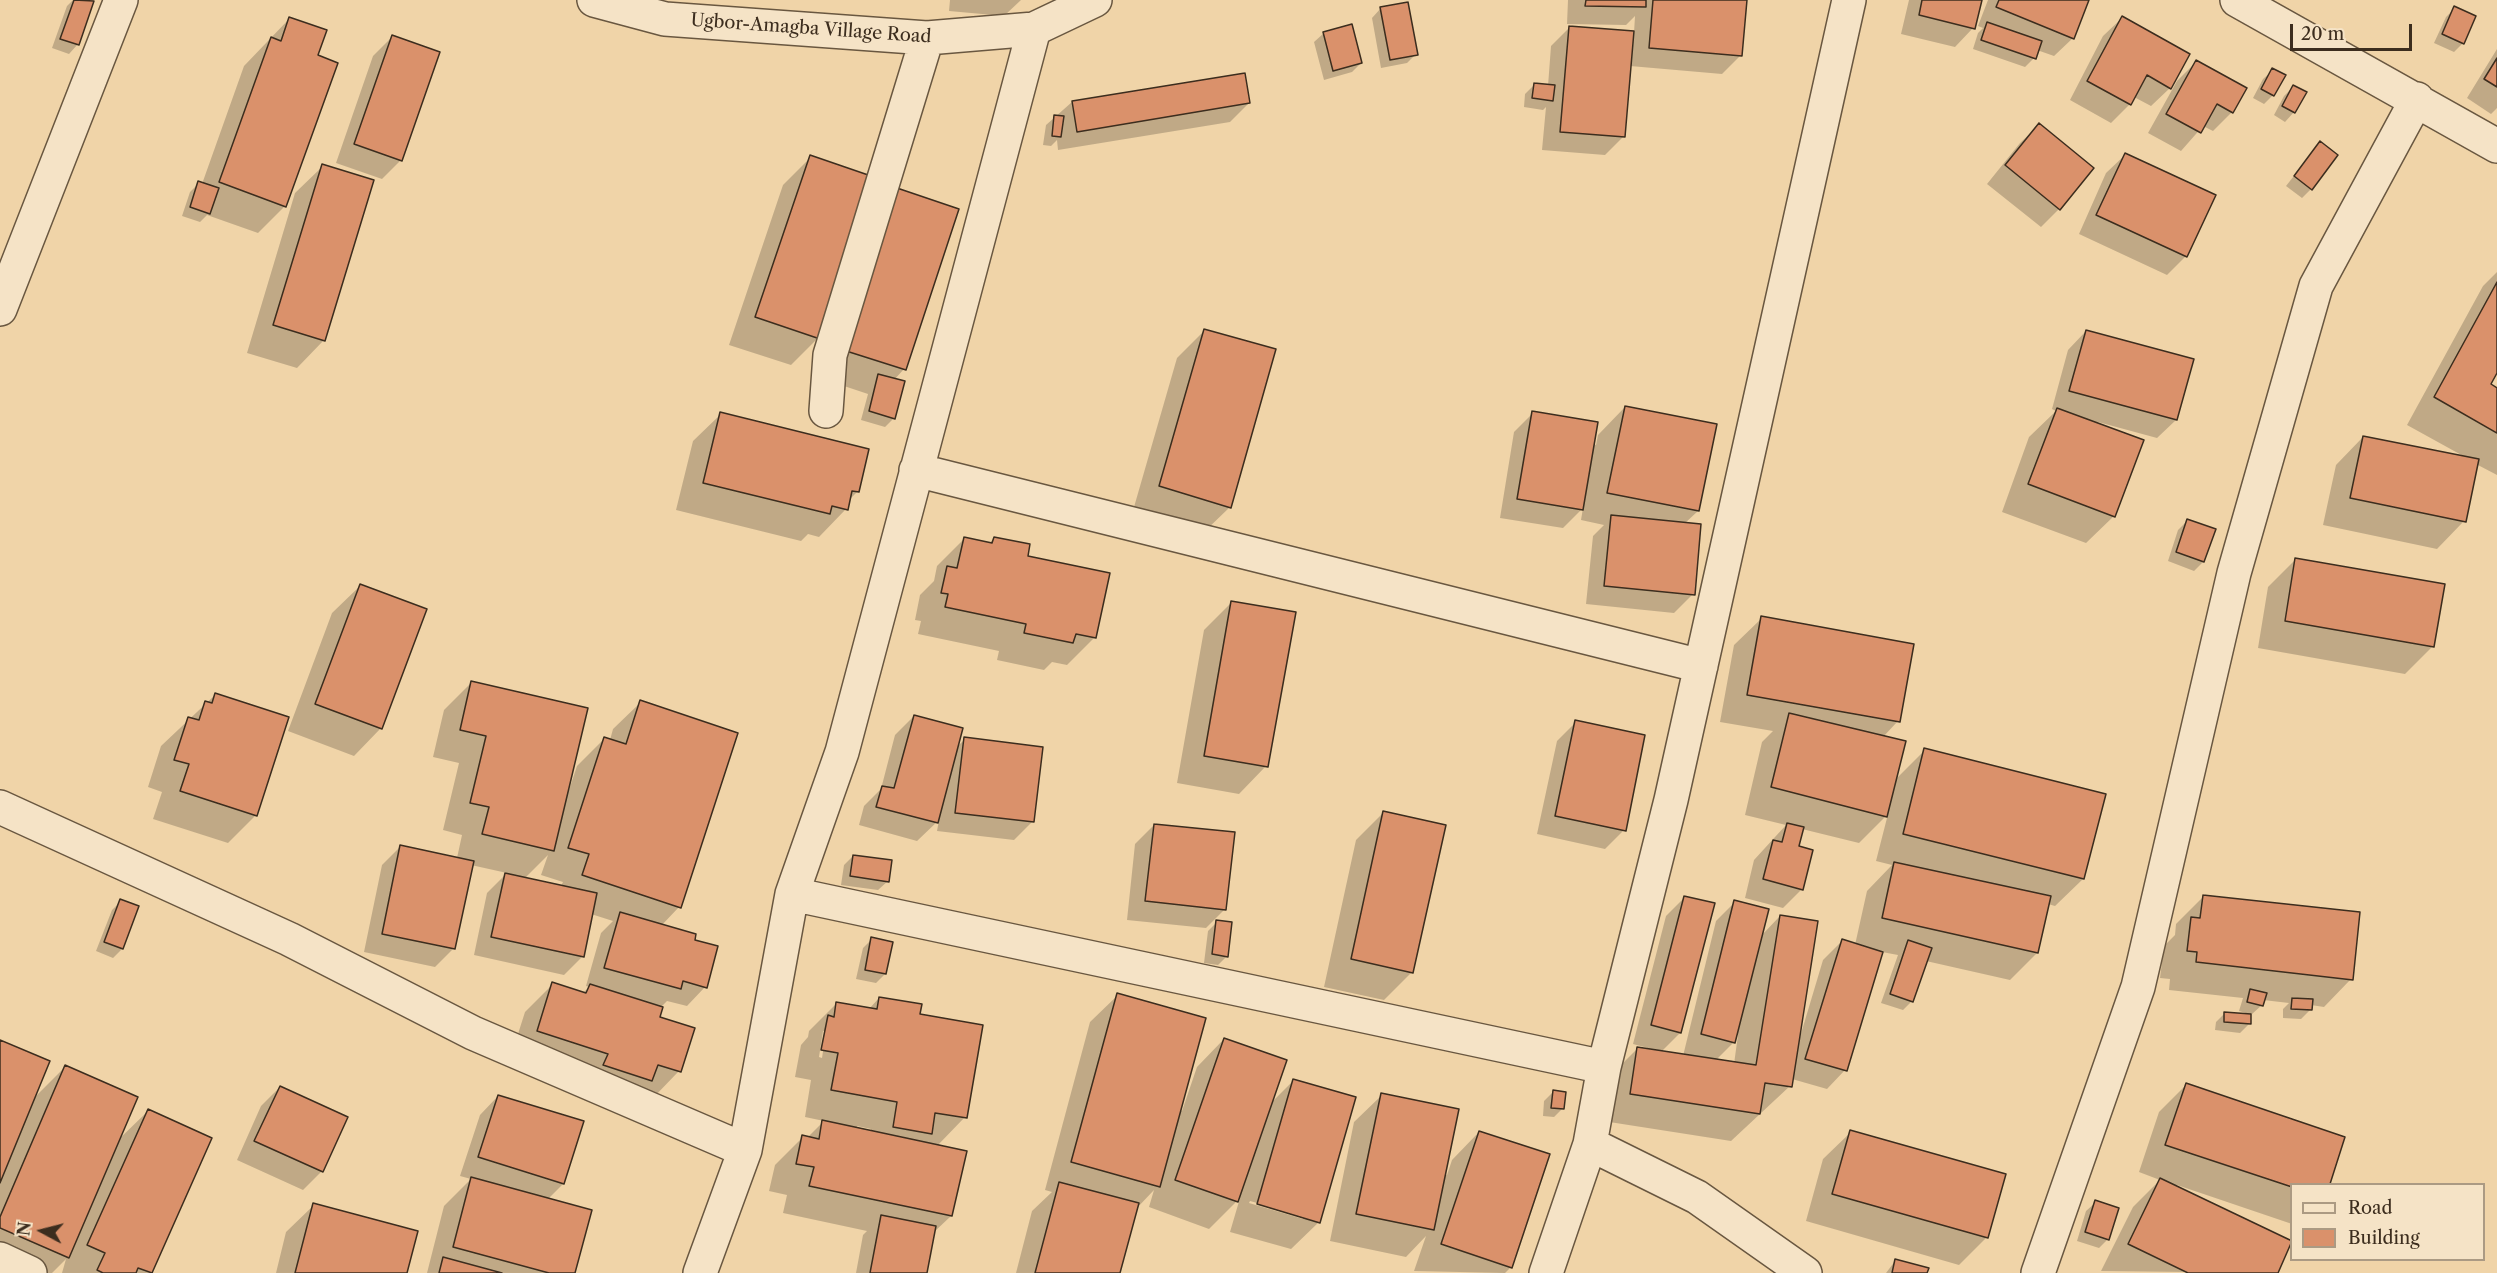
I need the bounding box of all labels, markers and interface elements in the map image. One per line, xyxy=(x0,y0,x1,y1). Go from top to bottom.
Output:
street label: Ugbor-Amagba Village Road xyxy=(690,10,932,48)
scale bar xyxy=(2293,12,2414,50)
text: 20 m xyxy=(2301,23,2344,45)
legend xyxy=(2290,1183,2485,1261)
text: Road xyxy=(2348,1197,2393,1219)
north arrow xyxy=(12,1201,72,1261)
text: N xyxy=(13,1221,35,1237)
text: Building xyxy=(2348,1227,2420,1249)

